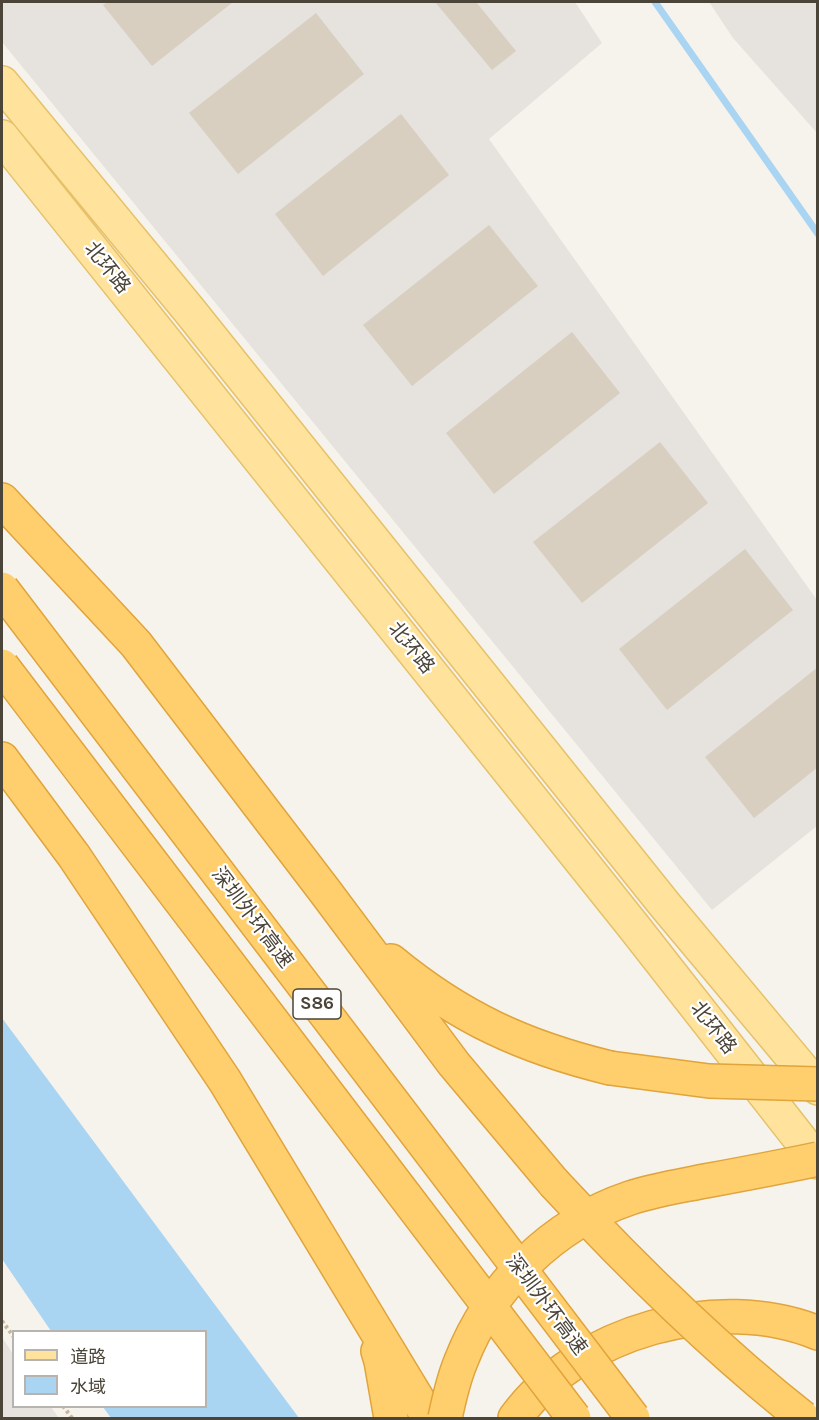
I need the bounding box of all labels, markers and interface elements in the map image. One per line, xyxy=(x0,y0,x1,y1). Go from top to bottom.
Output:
street label: 北环路 xyxy=(79,237,135,299)
street label: 北环路 xyxy=(383,617,439,679)
street label: 深圳外环高速 xyxy=(206,863,298,973)
road number: S86 xyxy=(293,989,341,1019)
street label: 北环路 xyxy=(685,997,741,1059)
street label: 深圳外环高速 xyxy=(500,1250,592,1360)
legend xyxy=(12,1330,207,1408)
text: 道路 xyxy=(70,1346,106,1368)
text: 水域 xyxy=(70,1376,106,1398)

